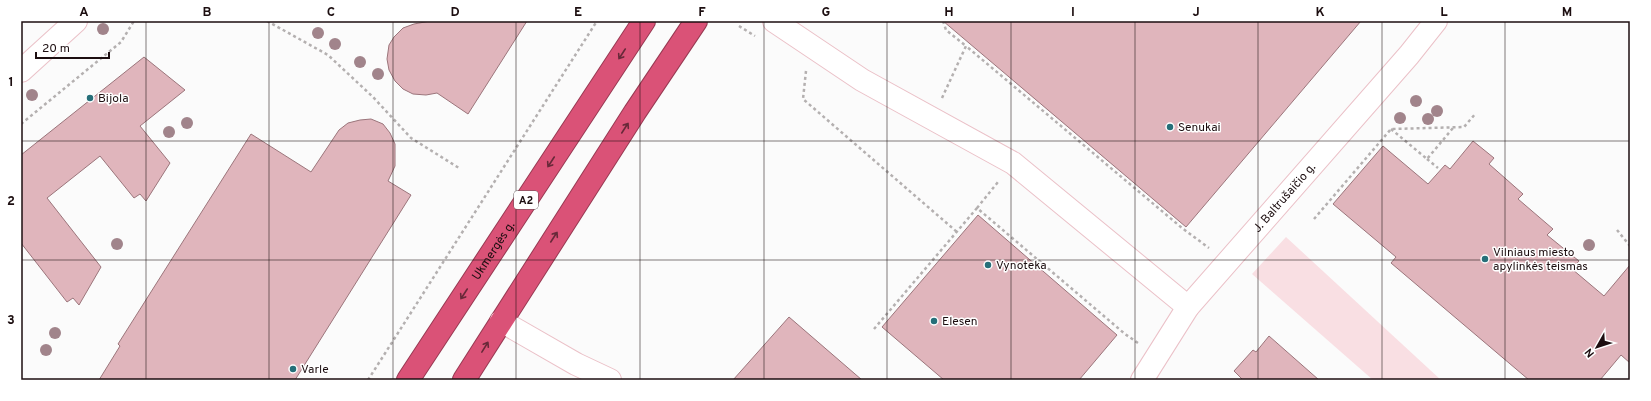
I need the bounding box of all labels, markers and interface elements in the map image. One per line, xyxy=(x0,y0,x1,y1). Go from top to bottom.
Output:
text: A xyxy=(79,5,89,21)
text: B xyxy=(203,5,212,21)
text: C xyxy=(327,5,335,21)
text: D xyxy=(450,5,460,21)
text: E xyxy=(574,5,582,21)
text: F xyxy=(698,5,706,21)
text: G xyxy=(822,5,831,21)
text: H xyxy=(944,5,954,21)
text: I xyxy=(1071,5,1075,21)
text: J xyxy=(1192,5,1200,21)
text: K xyxy=(1315,5,1325,21)
text: L xyxy=(1440,5,1448,21)
text: M xyxy=(1562,5,1572,21)
scale bar xyxy=(36,34,109,60)
text: 20 m xyxy=(42,41,70,57)
one-way arrow xyxy=(618,48,627,59)
text: 1 xyxy=(8,75,14,91)
place label: Bijola xyxy=(98,91,128,107)
marker: Bijola xyxy=(85,93,95,103)
place label: Senukai xyxy=(1178,120,1221,136)
one-way arrow xyxy=(621,122,629,134)
marker: Senukai xyxy=(1165,122,1175,132)
one-way arrow xyxy=(547,156,555,167)
street label: J. Baltrušaičio g. xyxy=(1250,160,1320,236)
road number: A2 xyxy=(514,191,538,209)
text: 2 xyxy=(7,194,15,210)
street label: Ukmergės g. xyxy=(469,218,519,283)
one-way arrow xyxy=(551,231,559,243)
place label: Vilniaus miesto apylinkės teismas xyxy=(1493,245,1588,275)
marker: Vilniaus miesto apylinkės teismas xyxy=(1480,254,1490,264)
place label: Vynoteka xyxy=(996,258,1047,274)
marker: Vynoteka xyxy=(983,260,993,270)
one-way arrow xyxy=(460,288,468,299)
text: 3 xyxy=(7,313,15,329)
place label: Elesen xyxy=(942,314,978,330)
marker: Elesen xyxy=(929,316,939,326)
north arrow xyxy=(1577,327,1617,367)
one-way arrow xyxy=(481,341,489,353)
text: N xyxy=(1582,345,1598,360)
place label: Varle xyxy=(301,362,329,378)
marker: Varle xyxy=(288,364,298,374)

